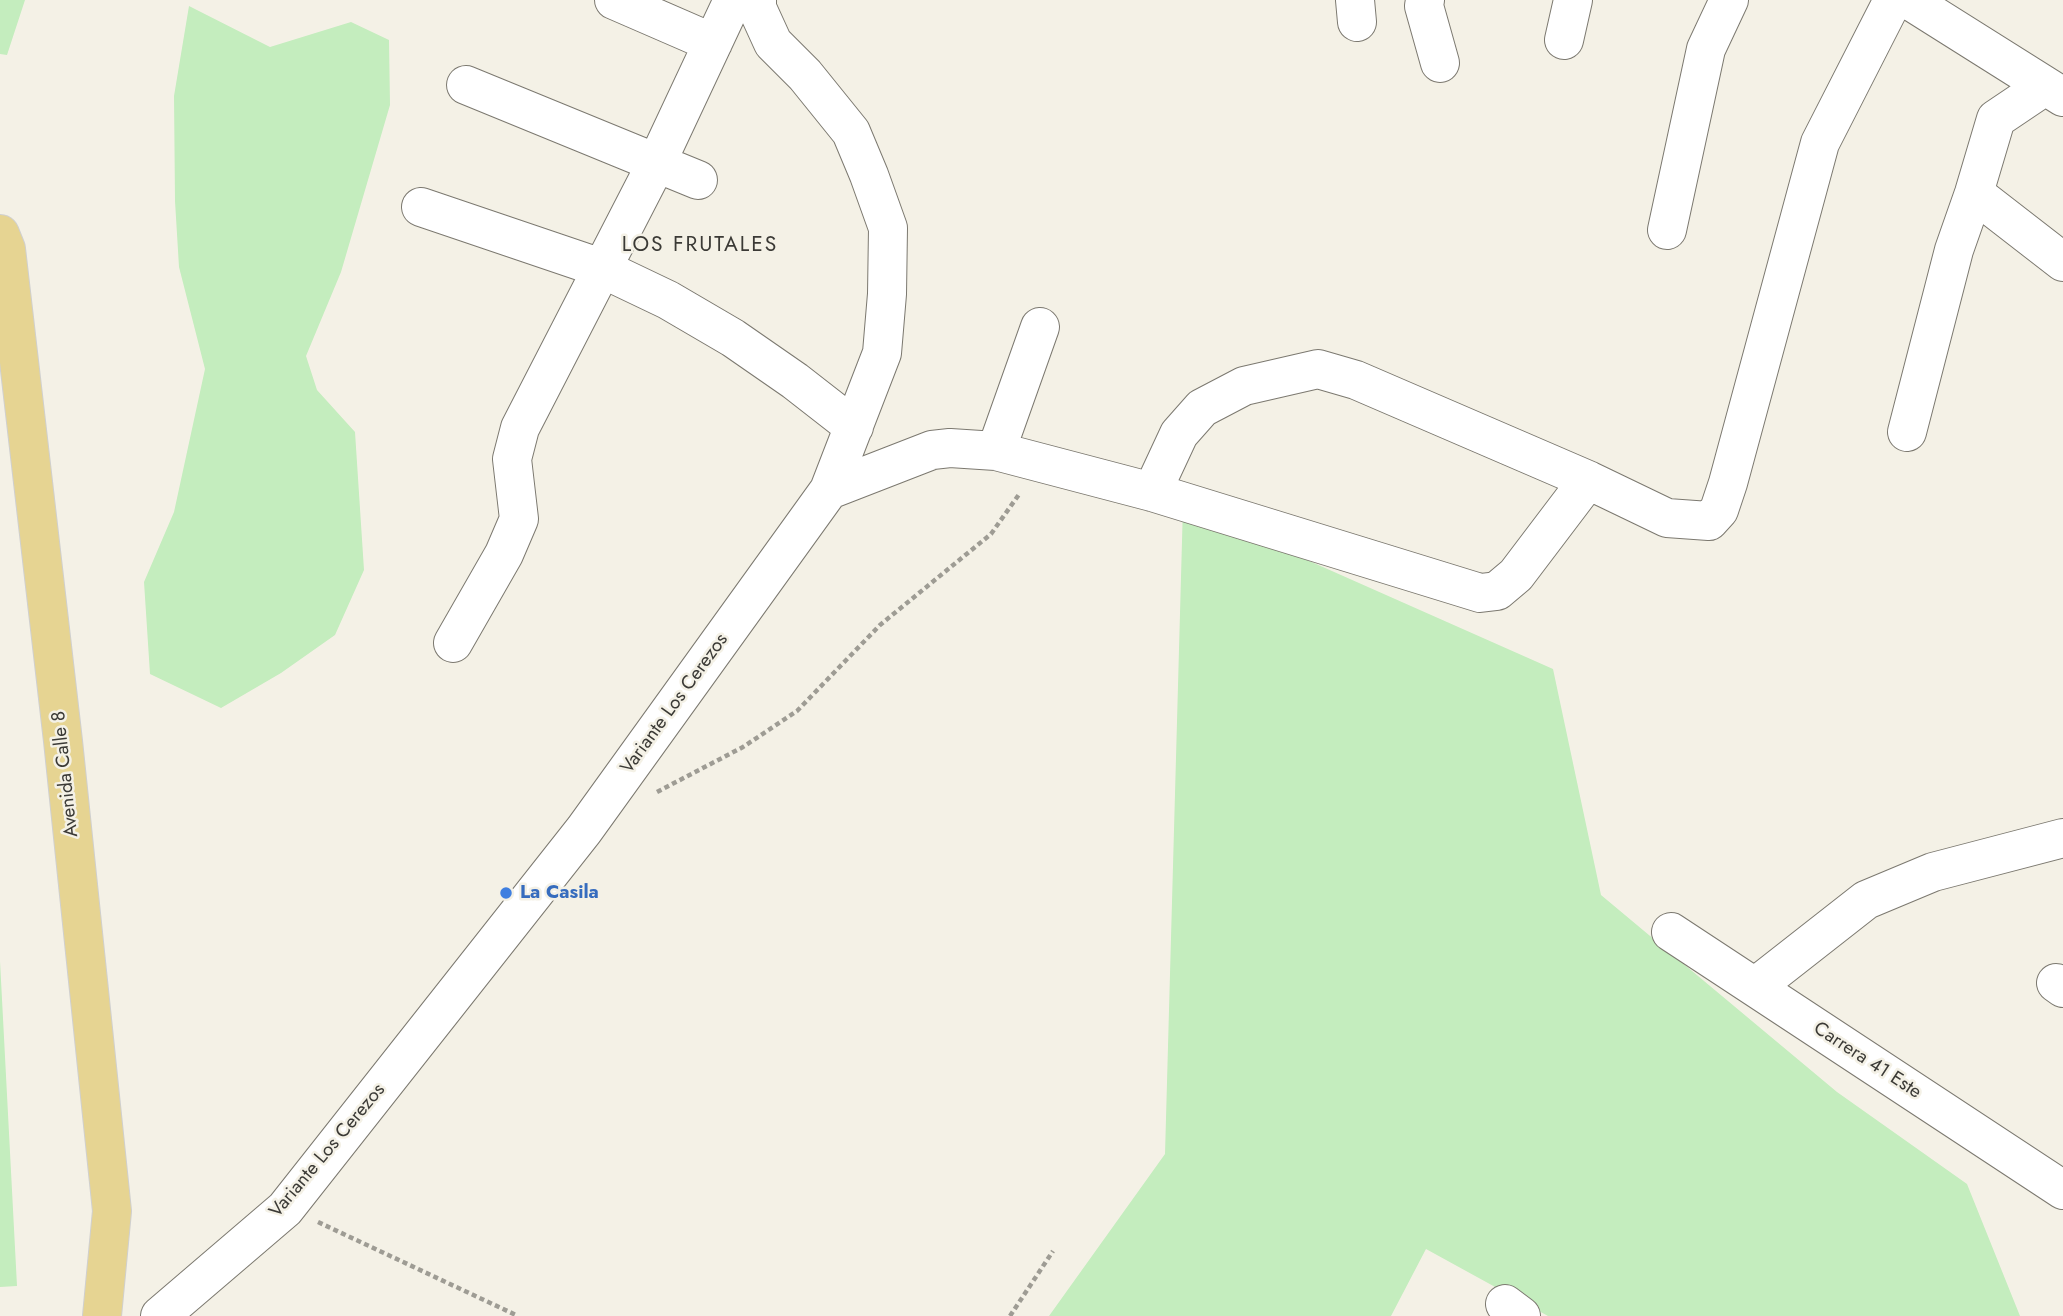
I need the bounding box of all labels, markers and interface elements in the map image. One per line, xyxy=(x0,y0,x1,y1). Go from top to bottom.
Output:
district label: LOS FRUTALES xyxy=(623,233,777,259)
street label: Variante Los Cerezos xyxy=(616,629,734,779)
street label: Avenida Calle 8 xyxy=(48,710,84,838)
place label: La Casila xyxy=(520,882,599,904)
marker: La Casila xyxy=(498,885,514,901)
street label: Carrera 41 Este xyxy=(1809,1018,1925,1104)
street label: Variante Los Cerezos xyxy=(265,1079,391,1223)

